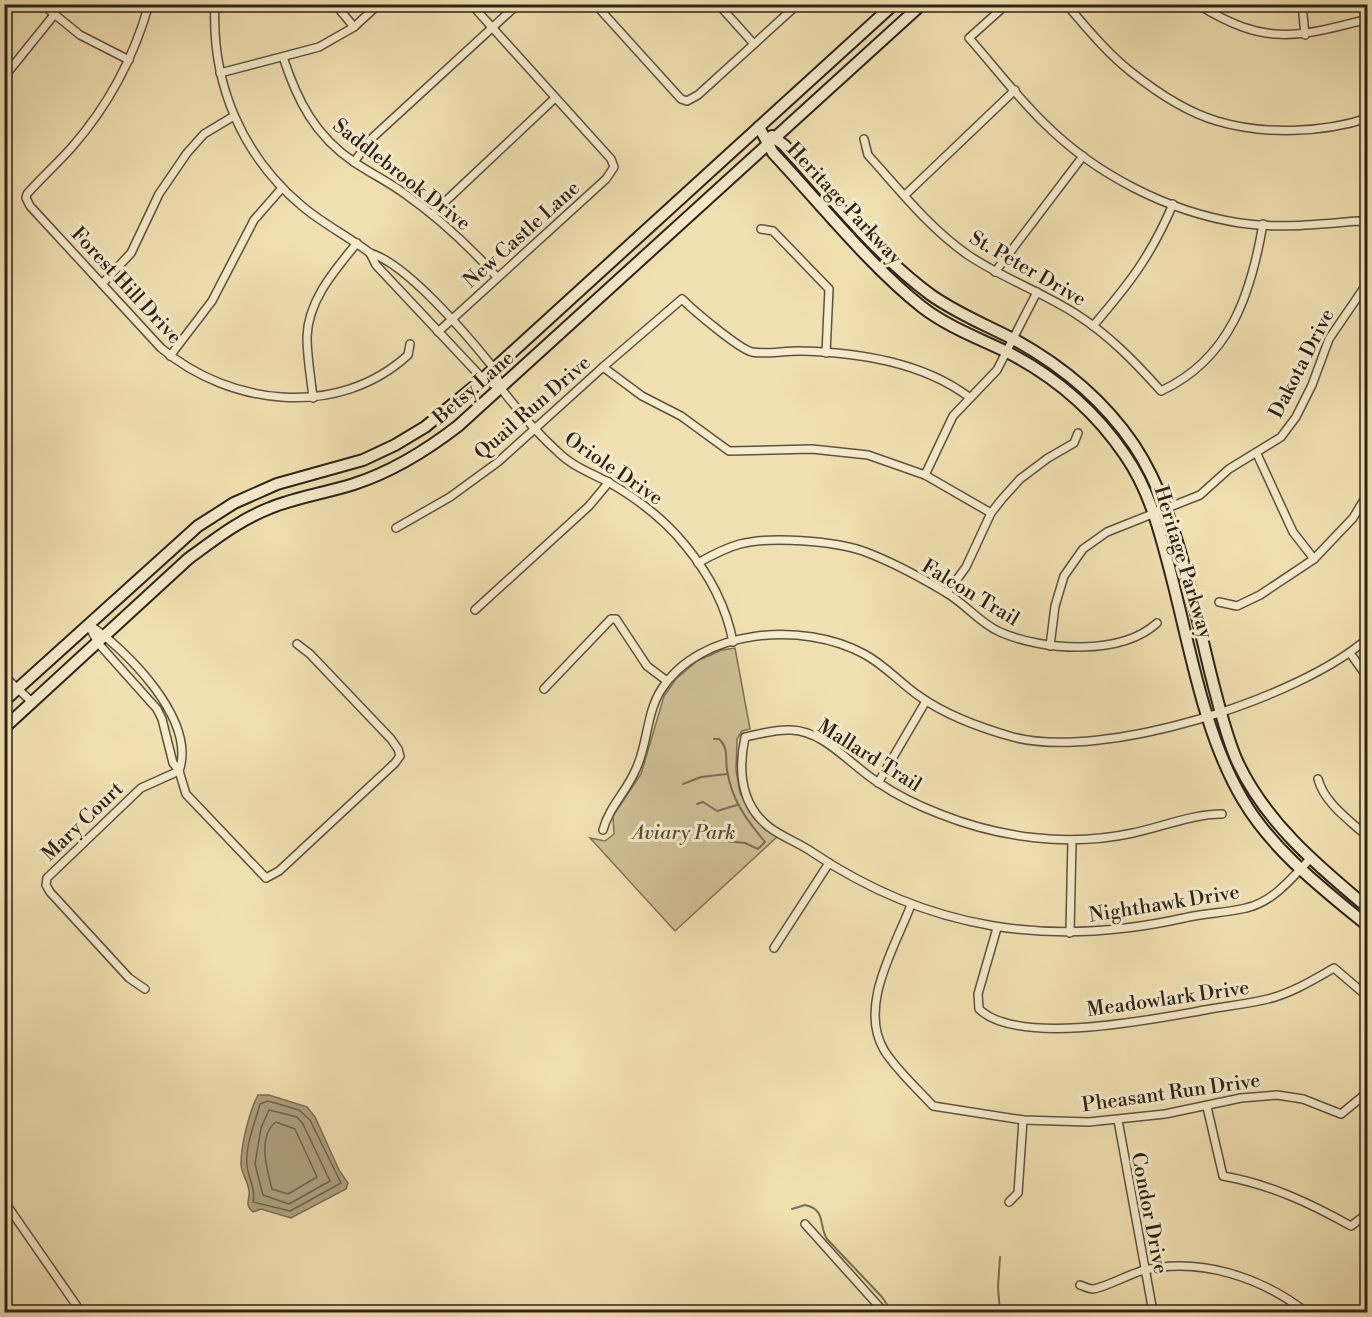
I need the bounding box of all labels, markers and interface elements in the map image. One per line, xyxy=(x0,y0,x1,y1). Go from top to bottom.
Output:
street label: Saddlebrook Drive xyxy=(327,114,475,237)
street label: Heritage Parkway xyxy=(781,138,907,271)
street label: New Castle Lane xyxy=(459,176,585,294)
street label: Forest Hill Drive xyxy=(65,222,187,350)
street label: St. Peter Drive xyxy=(965,226,1090,313)
street label: Dakota Drive xyxy=(1264,305,1341,423)
street label: Betsy Lane xyxy=(427,346,520,431)
street label: Quail Run Drive xyxy=(470,351,596,465)
street label: Oriole Drive xyxy=(559,427,667,511)
street label: Heritage Parkway xyxy=(1147,483,1218,642)
street label: Falcon Trail xyxy=(917,554,1024,632)
street label: Mallard Trail xyxy=(812,714,926,798)
street label: Mary Court xyxy=(37,777,129,867)
park label: Aviary Park xyxy=(631,821,735,846)
street label: Nighthawk Drive xyxy=(1087,880,1241,929)
street label: Meadowlark Drive xyxy=(1085,976,1251,1023)
street label: Pheasant Run Drive xyxy=(1080,1069,1262,1118)
street label: Condor Drive xyxy=(1125,1150,1173,1276)

